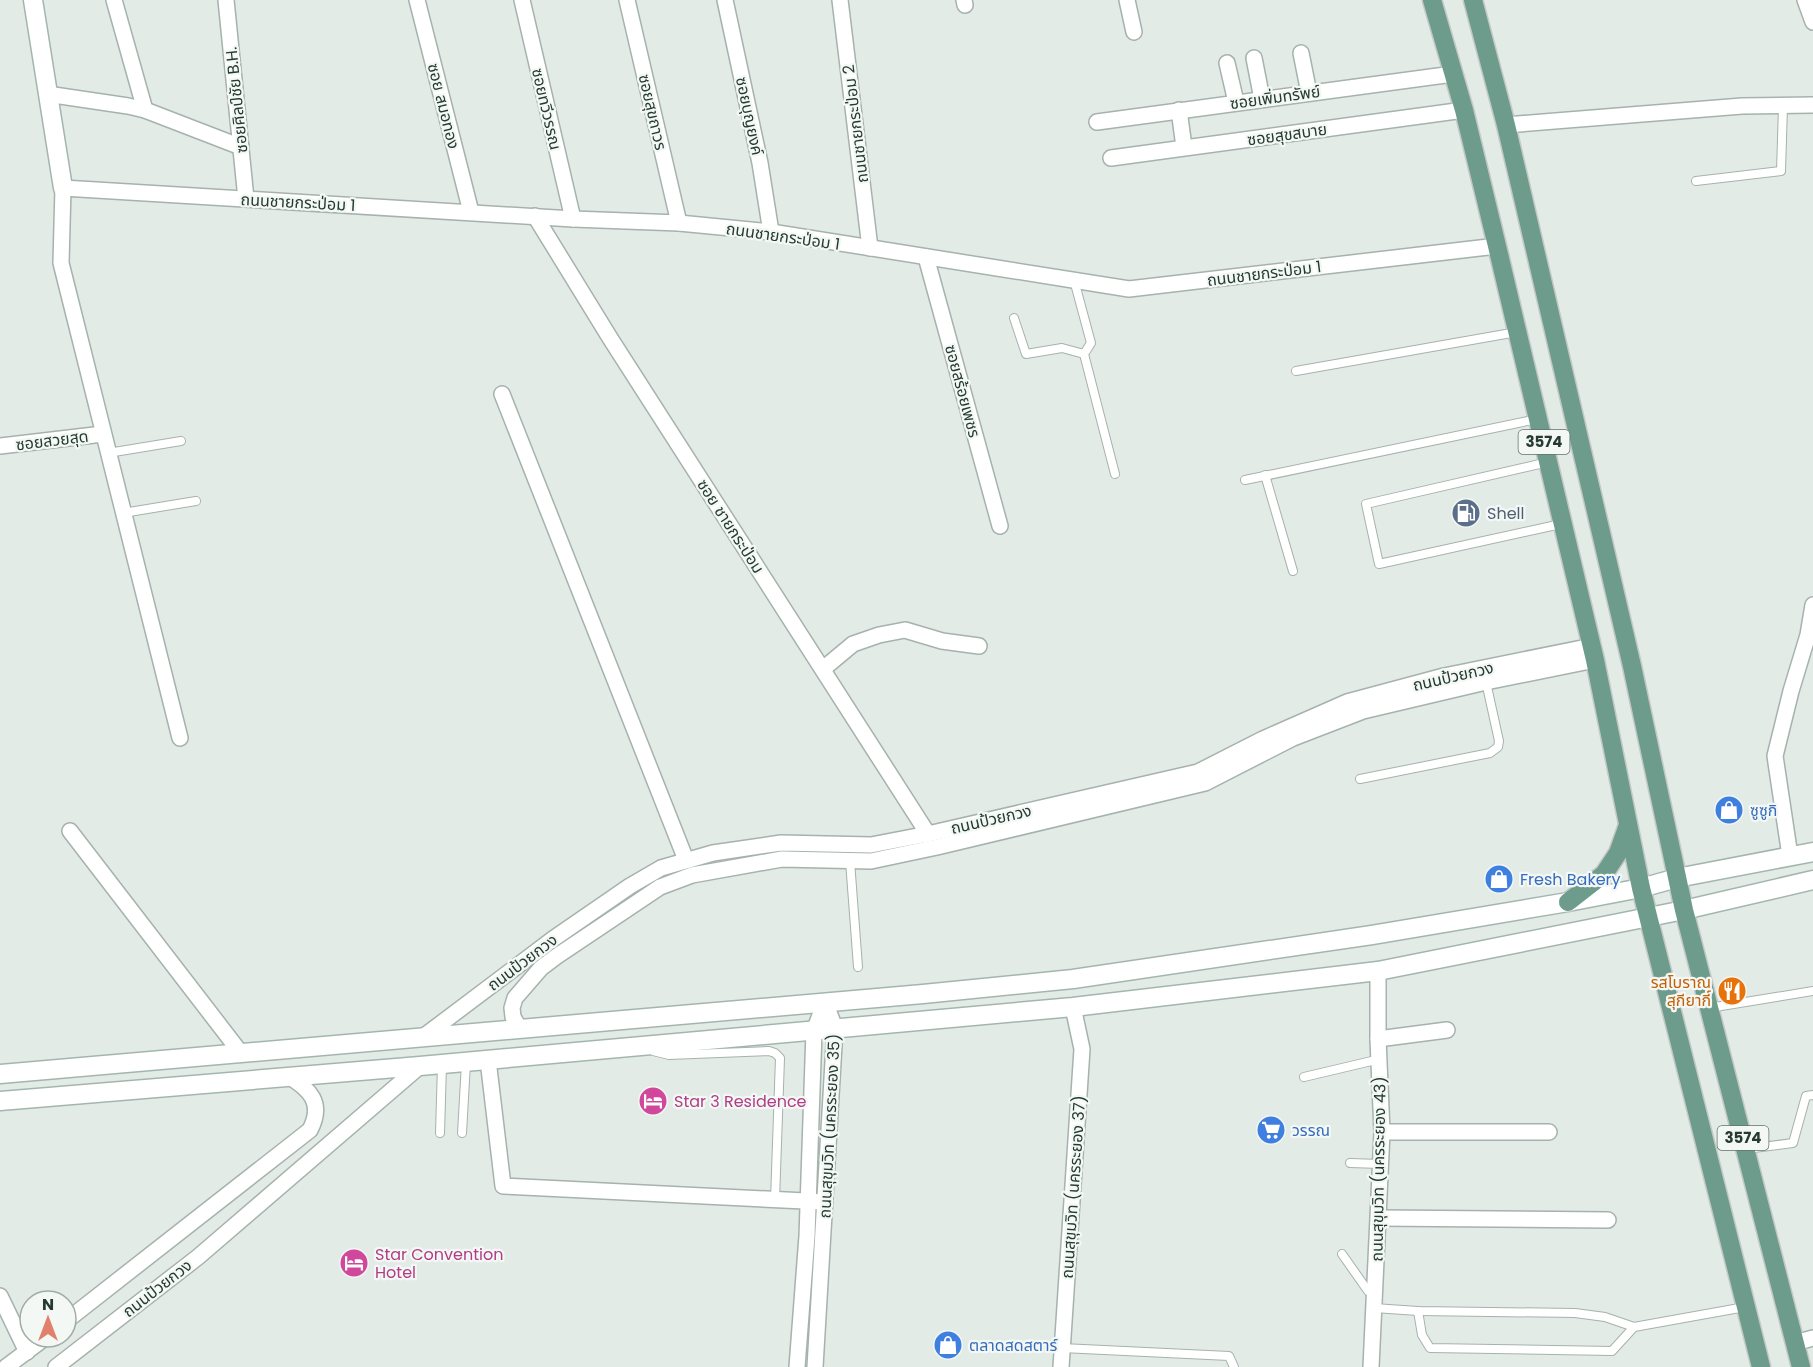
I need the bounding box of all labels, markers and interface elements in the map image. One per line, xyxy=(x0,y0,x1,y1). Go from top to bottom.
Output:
street label: ซอยศิลป์ชัย B.H. xyxy=(219,46,254,154)
street label: ซอย สมอทอง xyxy=(422,61,465,151)
street label: ถนนชายกระป่อม 2 xyxy=(837,63,874,184)
street label: ซอยทวีวรรณ xyxy=(526,66,567,152)
street label: ซอยสุขถาวร xyxy=(633,72,672,153)
street label: ซอยบุญยงค์ xyxy=(730,75,769,157)
street label: ซอยเพิ่มทรัพย์ xyxy=(1228,80,1322,115)
street label: ซอยสุขสบาย xyxy=(1246,118,1328,151)
street label: ถนนชายกระป่อม 1 xyxy=(240,188,356,217)
street label: ถนนชายกระป่อม 1 xyxy=(724,217,841,256)
street label: ถนนชายกระป่อม 1 xyxy=(1206,255,1323,292)
street label: ซอยสร้อยเพชร xyxy=(939,342,986,440)
street label: ซอยสวยสุด xyxy=(14,425,90,456)
road number: 3574 xyxy=(1518,430,1570,454)
street label: ซอย ชายกระป่อม xyxy=(691,475,770,578)
fuel station icon: Shell xyxy=(1450,497,1482,529)
place label: Shell xyxy=(1487,502,1524,525)
street label: ถนนป้วยกวง xyxy=(1410,656,1496,697)
shop icon: ซูซูกิ xyxy=(1713,794,1745,826)
street label: ถนนป้วยกวง xyxy=(948,799,1034,840)
place label: ซูซูกิ xyxy=(1750,799,1777,822)
shop icon: Fresh Bakery xyxy=(1483,863,1515,895)
place label: Fresh Bakery xyxy=(1520,868,1621,891)
street label: ถนนป้วยกวง xyxy=(482,928,562,996)
place label: รสโบราณ สุกียากี์ xyxy=(1651,971,1711,1012)
restaurant icon: รสโบราณ สุกียากี์ xyxy=(1716,975,1748,1007)
street label: ถนนสุขุมวิท (นครระยอง 35) xyxy=(813,1033,846,1219)
street label: ถนนสุขุมวิท (นครระยอง 43) xyxy=(1365,1076,1392,1262)
hotel icon: Star 3 Residence xyxy=(637,1085,669,1117)
place label: Star 3 Residence xyxy=(674,1090,807,1113)
street label: ถนนสุขุมวิท (นครระยอง 37) xyxy=(1056,1095,1091,1279)
supermarket icon: วรรณ xyxy=(1255,1114,1287,1146)
place label: วรรณ xyxy=(1292,1119,1330,1142)
road number: 3574 xyxy=(1718,1126,1768,1150)
place label: Star Convention Hotel xyxy=(375,1243,503,1284)
hotel icon: Star Convention Hotel xyxy=(338,1247,370,1279)
street label: ถนนป้วยกวง xyxy=(118,1254,197,1323)
north arrow xyxy=(18,1289,78,1349)
text: N xyxy=(42,1293,54,1316)
shop icon: ตลาดสดสตาร์ xyxy=(932,1329,964,1361)
place label: ตลาดสดสตาร์ xyxy=(969,1334,1058,1357)

